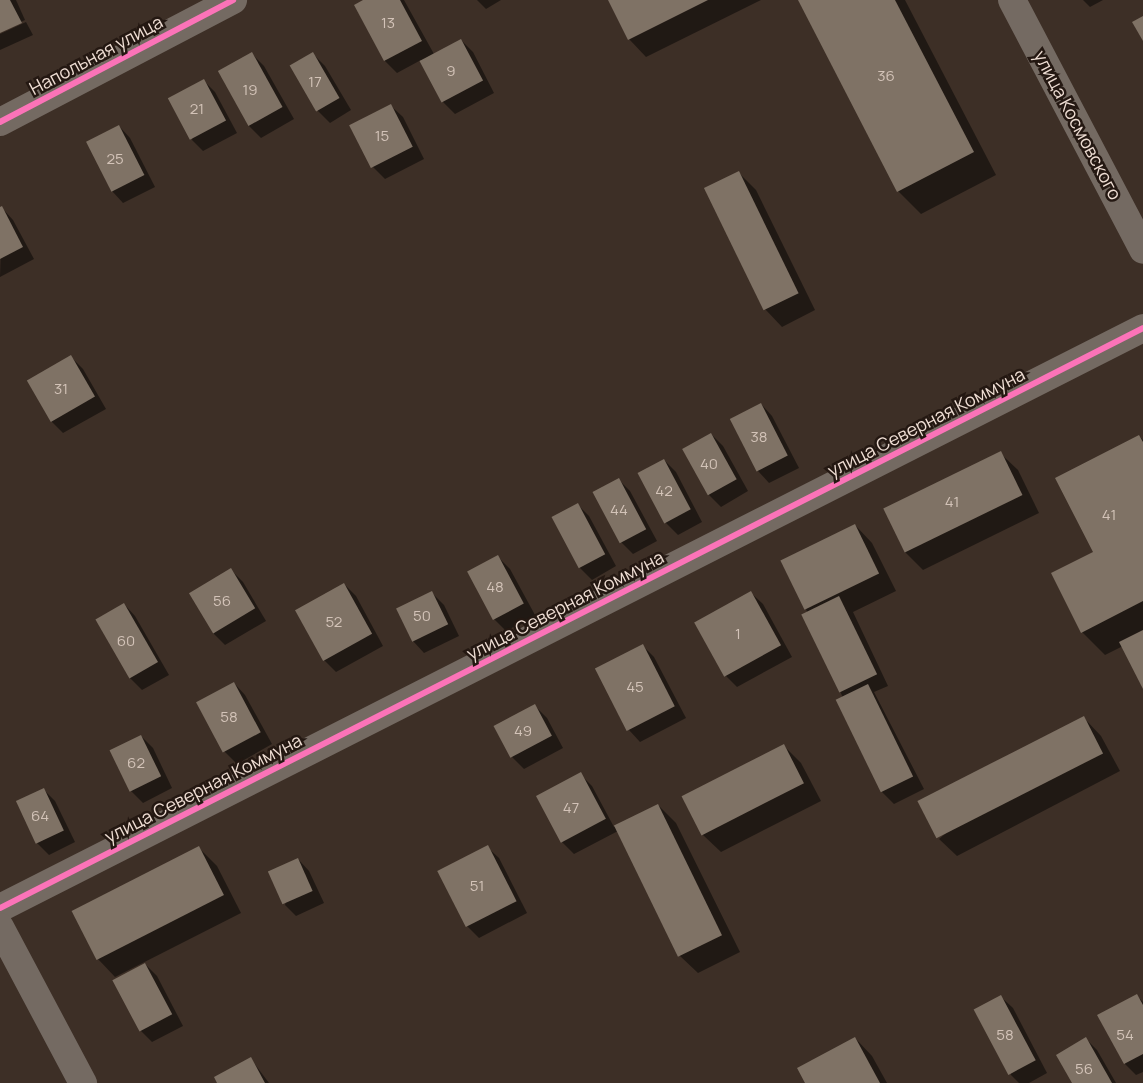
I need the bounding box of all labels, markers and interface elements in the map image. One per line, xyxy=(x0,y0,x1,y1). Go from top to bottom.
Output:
street label: Напольная улица xyxy=(26,11,166,99)
house number: 13 xyxy=(381,14,395,32)
street label: улица Космовского xyxy=(1030,47,1126,203)
house number: 9 xyxy=(446,62,456,80)
house number: 36 xyxy=(877,67,895,85)
house number: 17 xyxy=(308,73,322,91)
house number: 19 xyxy=(242,81,258,99)
house number: 21 xyxy=(190,100,204,118)
house number: 15 xyxy=(375,127,389,145)
house number: 25 xyxy=(106,150,124,168)
street label: улица Северная Коммуна xyxy=(824,363,1028,481)
house number: 31 xyxy=(54,380,68,398)
house number: 38 xyxy=(750,428,768,446)
house number: 40 xyxy=(700,455,718,473)
house number: 42 xyxy=(655,482,673,500)
house number: 41 xyxy=(945,493,959,511)
house number: 44 xyxy=(610,501,628,519)
house number: 41 xyxy=(1102,506,1116,524)
street label: улица Северная Коммуна xyxy=(463,546,667,664)
house number: 48 xyxy=(486,578,504,596)
house number: 56 xyxy=(213,592,231,610)
house number: 50 xyxy=(413,607,431,625)
house number: 52 xyxy=(326,613,342,631)
house number: 1 xyxy=(735,625,741,643)
house number: 60 xyxy=(117,632,135,650)
house number: 45 xyxy=(626,678,644,696)
house number: 58 xyxy=(220,708,238,726)
house number: 49 xyxy=(514,722,532,740)
street label: улица Северная Коммуна xyxy=(101,729,305,847)
house number: 62 xyxy=(127,754,145,772)
house number: 47 xyxy=(563,799,579,817)
house number: 64 xyxy=(31,807,49,825)
house number: 51 xyxy=(470,877,484,895)
house number: 58 xyxy=(996,1026,1014,1044)
house number: 54 xyxy=(1116,1026,1134,1044)
house number: 56 xyxy=(1075,1060,1093,1078)

